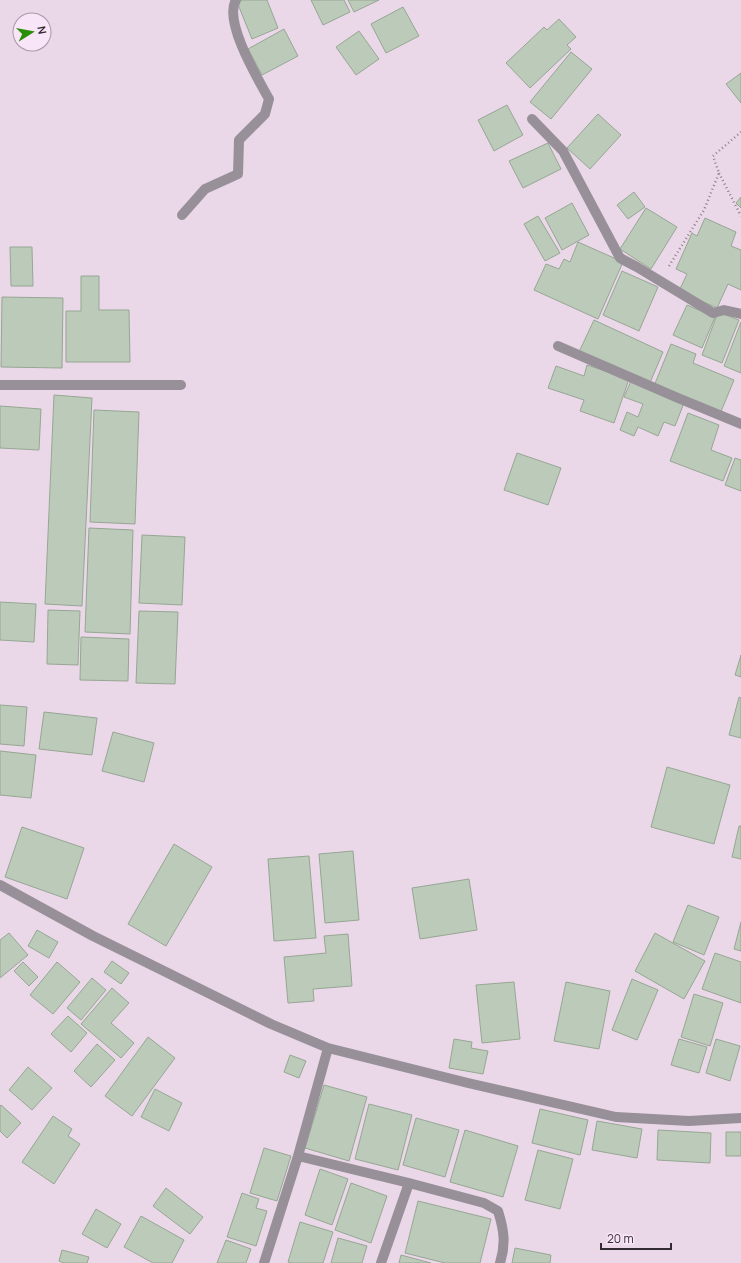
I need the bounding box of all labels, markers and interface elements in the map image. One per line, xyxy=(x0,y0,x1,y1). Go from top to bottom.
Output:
north arrow xyxy=(12,12,52,52)
text: N xyxy=(34,25,50,35)
scale bar xyxy=(601,1225,671,1251)
text: 20 m xyxy=(607,1230,634,1247)

